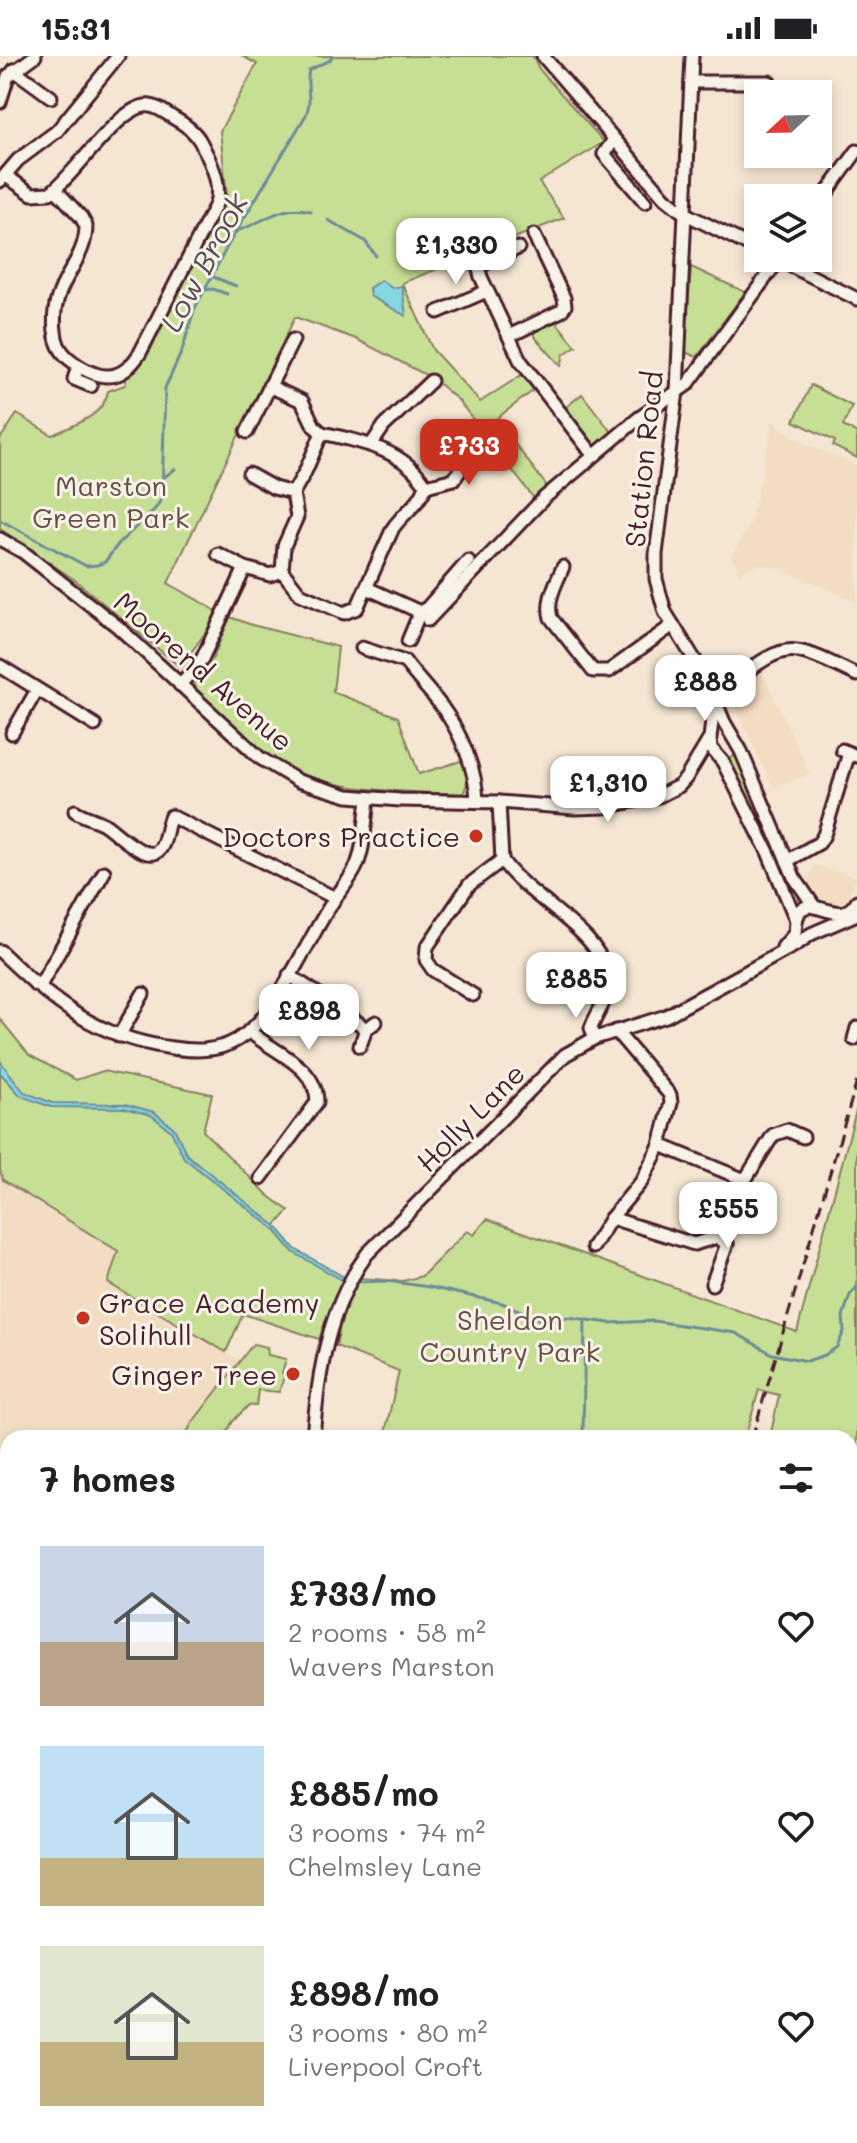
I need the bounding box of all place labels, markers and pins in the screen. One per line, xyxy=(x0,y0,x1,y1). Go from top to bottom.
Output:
pin: £1,330 xyxy=(391,218,521,286)
pin: £733 xyxy=(422,419,516,487)
pin: £888 xyxy=(658,655,752,723)
pin: £1,310 xyxy=(543,756,673,824)
place label: Doctors Practice xyxy=(222,818,460,854)
marker: Doctors Practice xyxy=(467,827,485,845)
pin: £885 xyxy=(529,952,623,1020)
pin: £898 xyxy=(262,984,356,1052)
pin: £555 xyxy=(681,1182,775,1250)
place label: Grace Academy Solihull xyxy=(99,1284,319,1352)
marker: Grace Academy Solihull xyxy=(74,1309,92,1327)
place label: Ginger Tree xyxy=(111,1356,277,1392)
marker: Ginger Tree xyxy=(284,1365,302,1383)

